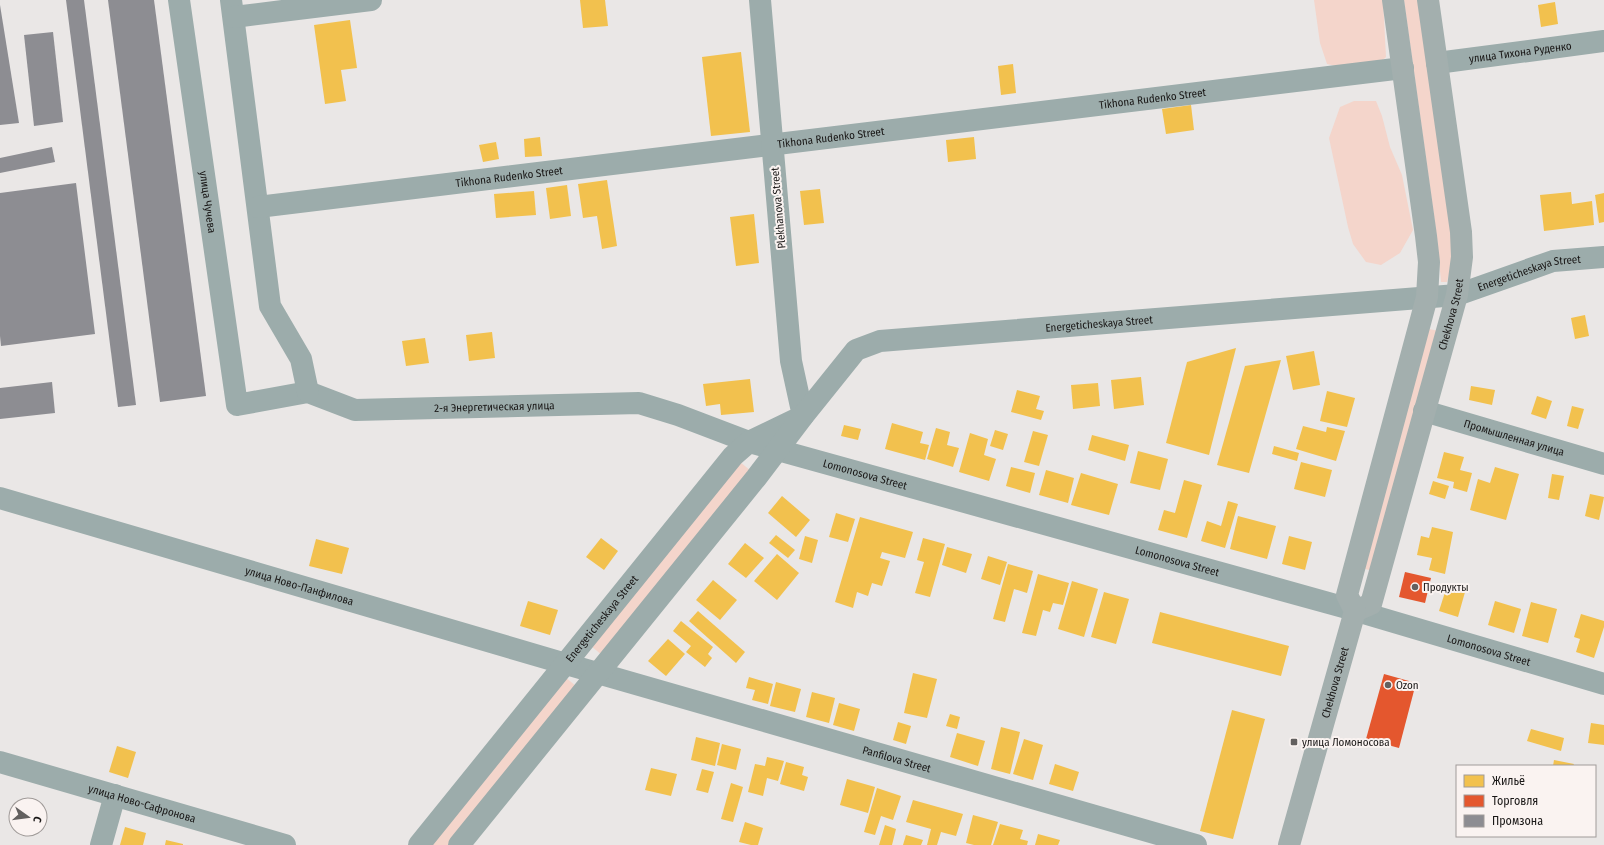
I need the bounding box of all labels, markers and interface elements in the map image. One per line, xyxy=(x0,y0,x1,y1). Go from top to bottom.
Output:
street label: улица Тихона Руденко xyxy=(1468,39,1573,66)
street label: Tikhona Rudenko Street xyxy=(1098,86,1207,112)
street label: Tikhona Rudenko Street xyxy=(777,125,886,151)
street label: Tikhona Rudenko Street xyxy=(455,164,564,190)
street label: Plekhanova Street xyxy=(768,166,789,249)
street label: улица Чучева xyxy=(197,170,218,234)
street label: Energeticheskaya Street xyxy=(1476,253,1582,294)
street label: Chekhova Street xyxy=(1436,278,1466,352)
street label: Energeticheskaya Street xyxy=(1045,313,1154,335)
street label: 2-я Энергетическая улица xyxy=(434,399,555,415)
street label: Промышленная улица xyxy=(1462,417,1566,459)
street label: Lomonosova Street xyxy=(822,457,909,493)
street label: Lomonosova Street xyxy=(1134,544,1221,579)
street label: улица Ново-Панфилова xyxy=(244,564,355,608)
street label: Energeticheskaya Street xyxy=(563,573,641,665)
place label: Продукты xyxy=(1423,581,1469,594)
marker: Продукты xyxy=(1410,582,1420,592)
street label: Lomonosova Street xyxy=(1445,632,1532,669)
street label: Chekhova Street xyxy=(1319,645,1352,720)
place label: Ozon xyxy=(1396,679,1419,692)
marker: Ozon xyxy=(1383,680,1393,690)
place label: улица Ломоносова xyxy=(1302,736,1390,749)
marker: улица Ломоносова xyxy=(1289,737,1299,747)
street label: Panfilova Street xyxy=(861,744,933,776)
legend xyxy=(1456,765,1596,837)
text: Жильё xyxy=(1492,774,1525,788)
street label: улица Ново-Сафронова xyxy=(87,782,197,826)
text: Торговля xyxy=(1492,794,1538,808)
north arrow xyxy=(8,797,48,837)
text: Промзона xyxy=(1492,814,1543,828)
text: С xyxy=(30,815,44,824)

